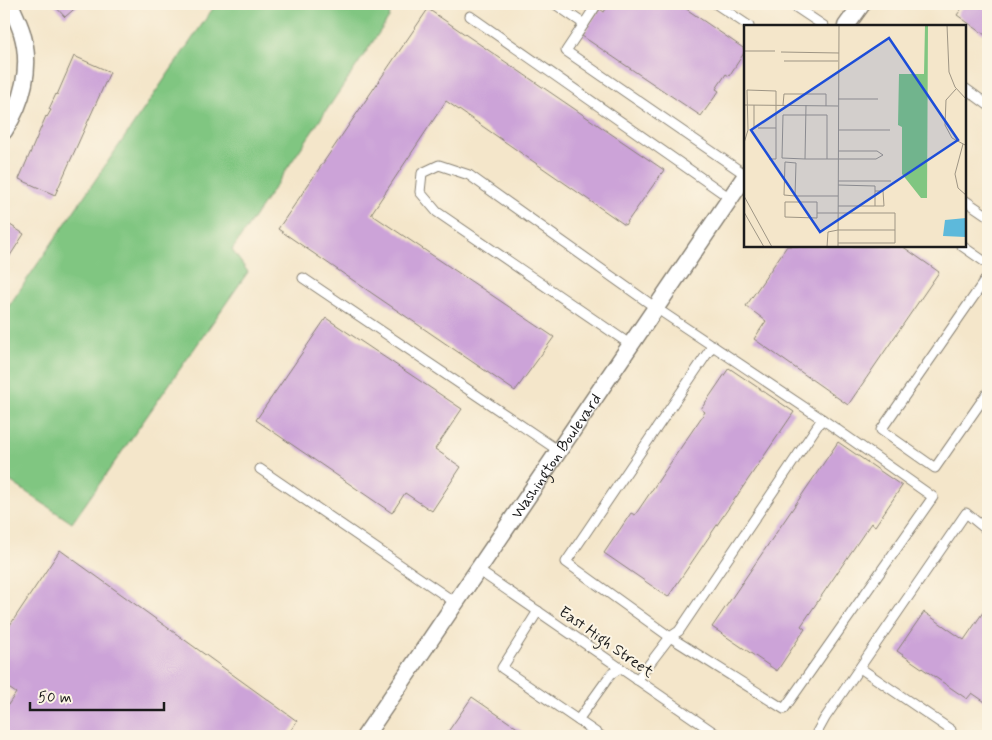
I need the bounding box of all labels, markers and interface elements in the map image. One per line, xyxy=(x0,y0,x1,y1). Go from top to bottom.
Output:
inset map xyxy=(744,25,967,248)
street label: Washington Boulevard xyxy=(507,390,607,523)
street label: East High Street xyxy=(554,602,658,684)
scale bar xyxy=(30,680,164,712)
text: 50 m xyxy=(38,688,72,708)

